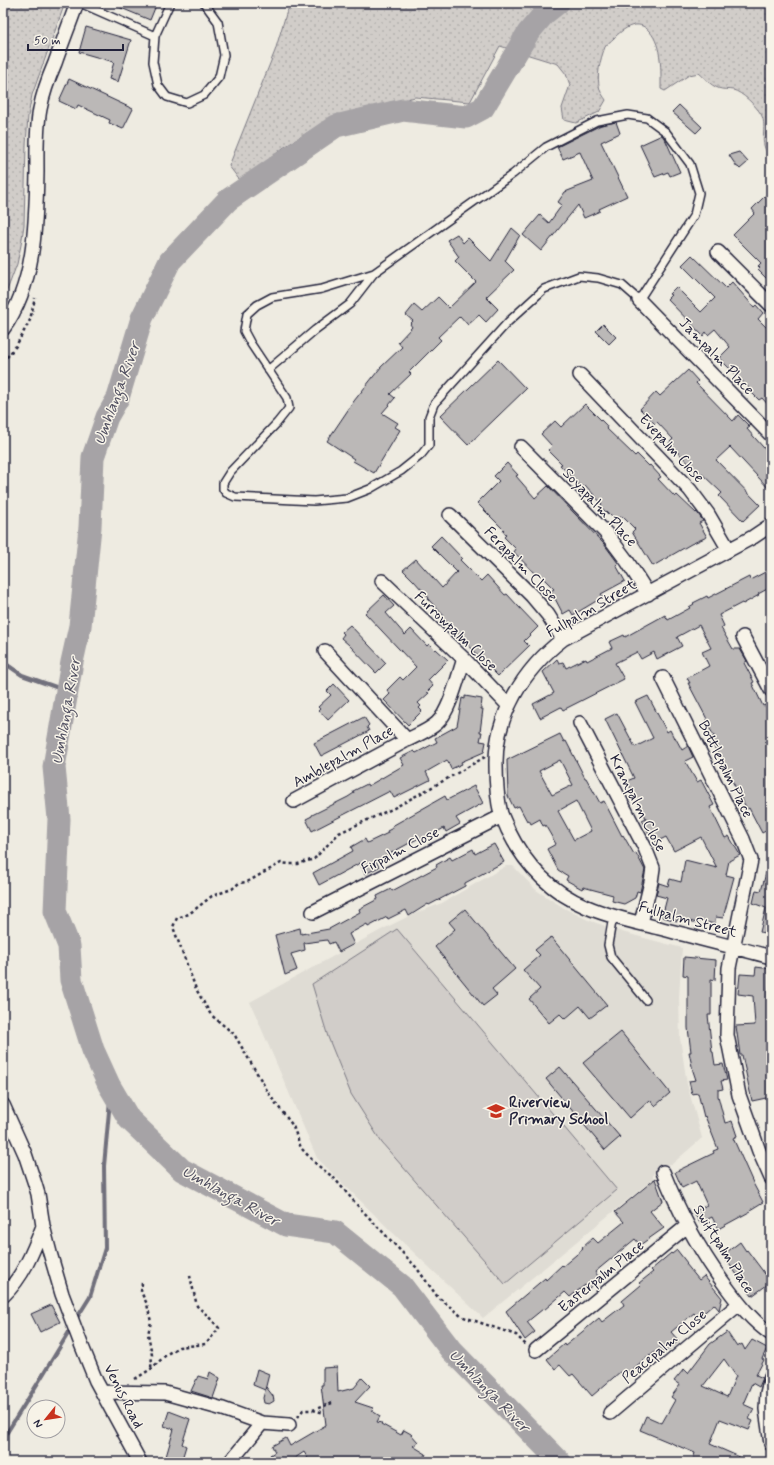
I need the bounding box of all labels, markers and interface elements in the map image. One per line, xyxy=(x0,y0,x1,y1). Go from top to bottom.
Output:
scale bar xyxy=(28,26,123,52)
text: 50 m xyxy=(34,33,61,49)
street label: Jampalm Place xyxy=(674,314,758,400)
water label: Umhlanga River xyxy=(89,337,148,448)
street label: Evepalm Close xyxy=(634,410,709,488)
street label: Soyapalm Place xyxy=(558,464,641,552)
street label: Ferapalm Close xyxy=(479,523,562,607)
street label: Fullpalm Street xyxy=(543,575,640,643)
street label: Furrowpalm Close xyxy=(410,587,501,677)
water label: Umhlanga River xyxy=(47,654,89,766)
street label: Bottlepalm Place xyxy=(693,717,757,822)
street label: Amblepalm Place xyxy=(290,721,398,793)
street label: Kranpalm Close xyxy=(604,752,670,856)
street label: Firpalm Close xyxy=(358,822,443,879)
street label: Fullpalm Street xyxy=(636,897,739,943)
place label: Riverview Primary School xyxy=(509,1093,608,1130)
school or university icon: Riverview Primary School xyxy=(486,1101,506,1121)
water label: Umhlanga River xyxy=(177,1161,285,1235)
street label: Swiftpalm Place xyxy=(688,1201,759,1298)
street label: Easterpalm Place xyxy=(555,1236,649,1318)
street label: Peacepalm Close xyxy=(618,1305,712,1388)
water label: Umhlanga River xyxy=(442,1345,536,1440)
street label: Venus Road xyxy=(98,1361,148,1432)
north arrow xyxy=(26,1399,66,1439)
text: N xyxy=(30,1417,46,1430)

